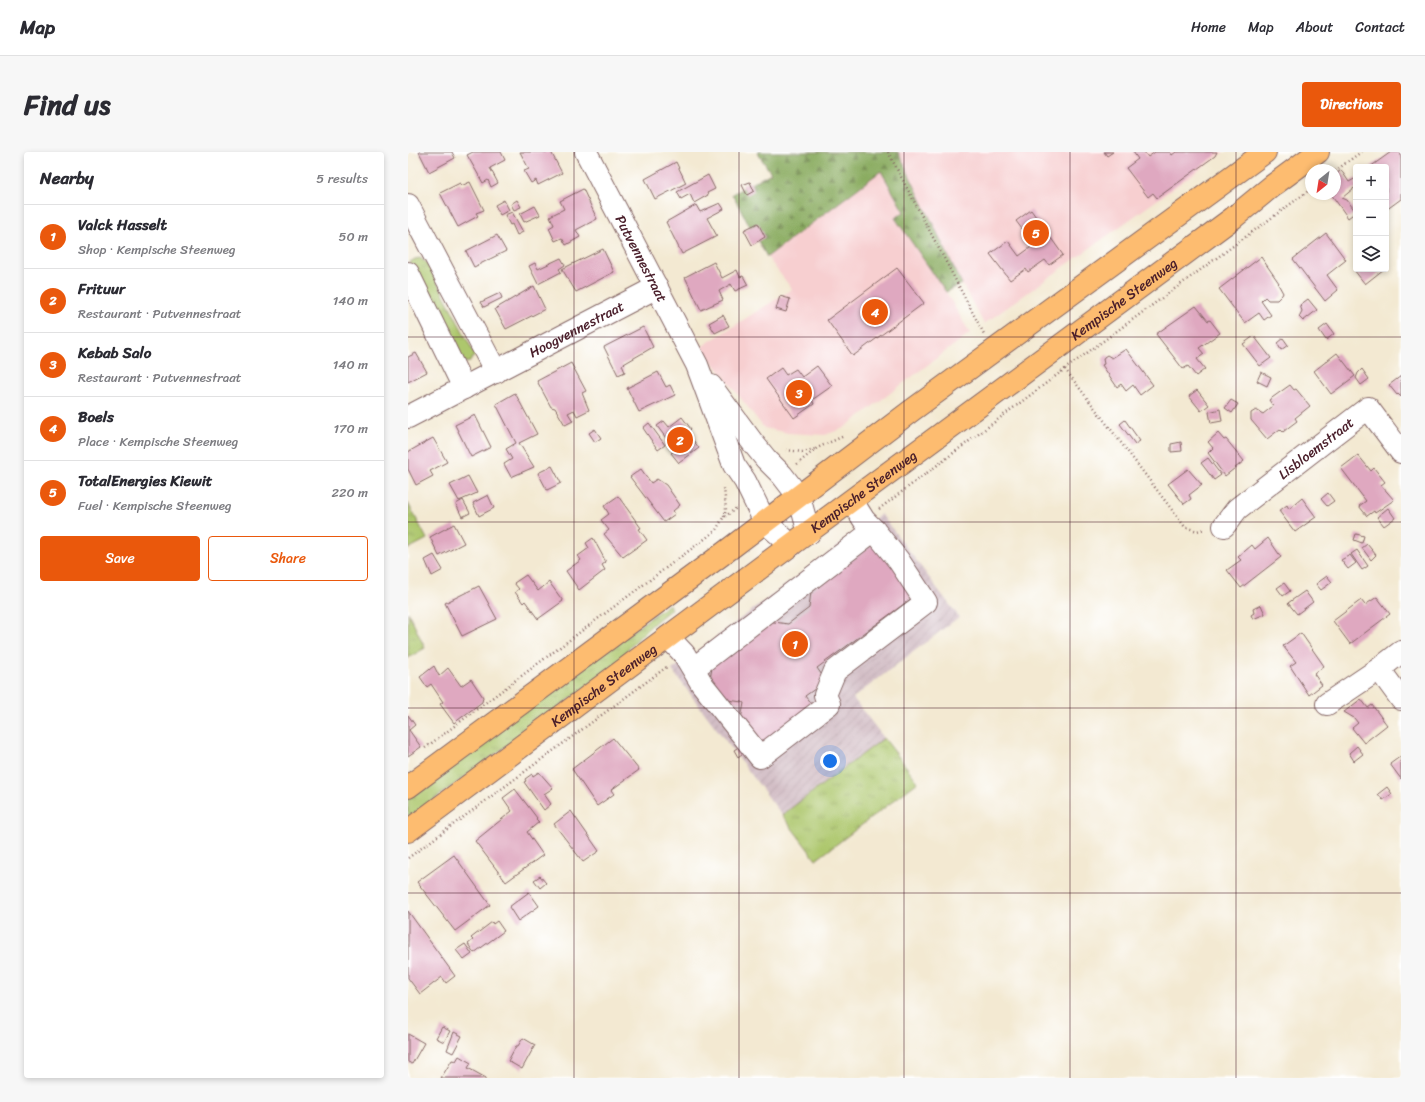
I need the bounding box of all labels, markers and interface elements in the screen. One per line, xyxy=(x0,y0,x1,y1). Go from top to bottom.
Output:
text: Map xyxy=(20,11,55,44)
text: Home xyxy=(1191,15,1226,40)
text: Map xyxy=(1248,15,1274,40)
text: About xyxy=(1296,15,1333,40)
text: Contact xyxy=(1355,15,1405,40)
text: Find us xyxy=(24,80,111,129)
button: Directions xyxy=(1302,82,1401,127)
text: Nearby xyxy=(40,163,94,193)
north arrow xyxy=(1305,164,1341,200)
map controls xyxy=(1353,164,1389,272)
button: + xyxy=(1353,164,1389,200)
text: 5 results xyxy=(316,167,368,190)
button: − xyxy=(1353,200,1389,236)
street label: Putvennestraat xyxy=(608,210,674,307)
text: Valck Hasselt xyxy=(78,212,167,238)
pin: 5 xyxy=(1023,218,1049,248)
text: 1 xyxy=(50,225,56,248)
text: 50 m xyxy=(338,225,368,248)
button: layers xyxy=(1353,236,1389,272)
text: Shop · Kempische Steenweg xyxy=(78,238,236,261)
street label: Kempische Steenweg xyxy=(1065,251,1183,347)
text: Frituur xyxy=(78,276,125,302)
text: 2 xyxy=(49,289,57,312)
text: 140 m xyxy=(333,289,368,312)
street label: Hoogvennestraat xyxy=(524,294,629,365)
pin: 4 xyxy=(862,297,888,327)
text: Restaurant · Putvennestraat xyxy=(78,302,241,325)
text: Kebab Salo xyxy=(78,340,151,366)
text: 3 xyxy=(49,353,57,376)
text: 140 m xyxy=(333,353,368,376)
text: Restaurant · Putvennestraat xyxy=(78,366,241,389)
pin: 3 xyxy=(786,378,812,408)
text: Boels xyxy=(78,404,114,430)
street label: Lisbloemstraat xyxy=(1273,411,1360,486)
text: 4 xyxy=(49,417,57,440)
text: 170 m xyxy=(333,417,368,440)
pin: 2 xyxy=(667,425,693,455)
text: Place · Kempische Steenweg xyxy=(78,430,238,453)
street label: Kempische Steenweg xyxy=(805,444,923,540)
text: TotalEnergies Kiewit xyxy=(78,468,212,494)
text: 5 xyxy=(49,481,57,504)
text: 220 m xyxy=(331,481,368,504)
text: Fuel · Kempische Steenweg xyxy=(78,494,232,517)
button: Save xyxy=(40,536,200,581)
button: Share xyxy=(208,536,368,581)
pin: 1 xyxy=(782,629,808,659)
street label: Kempische Steenweg xyxy=(545,637,663,734)
your location xyxy=(820,751,840,771)

